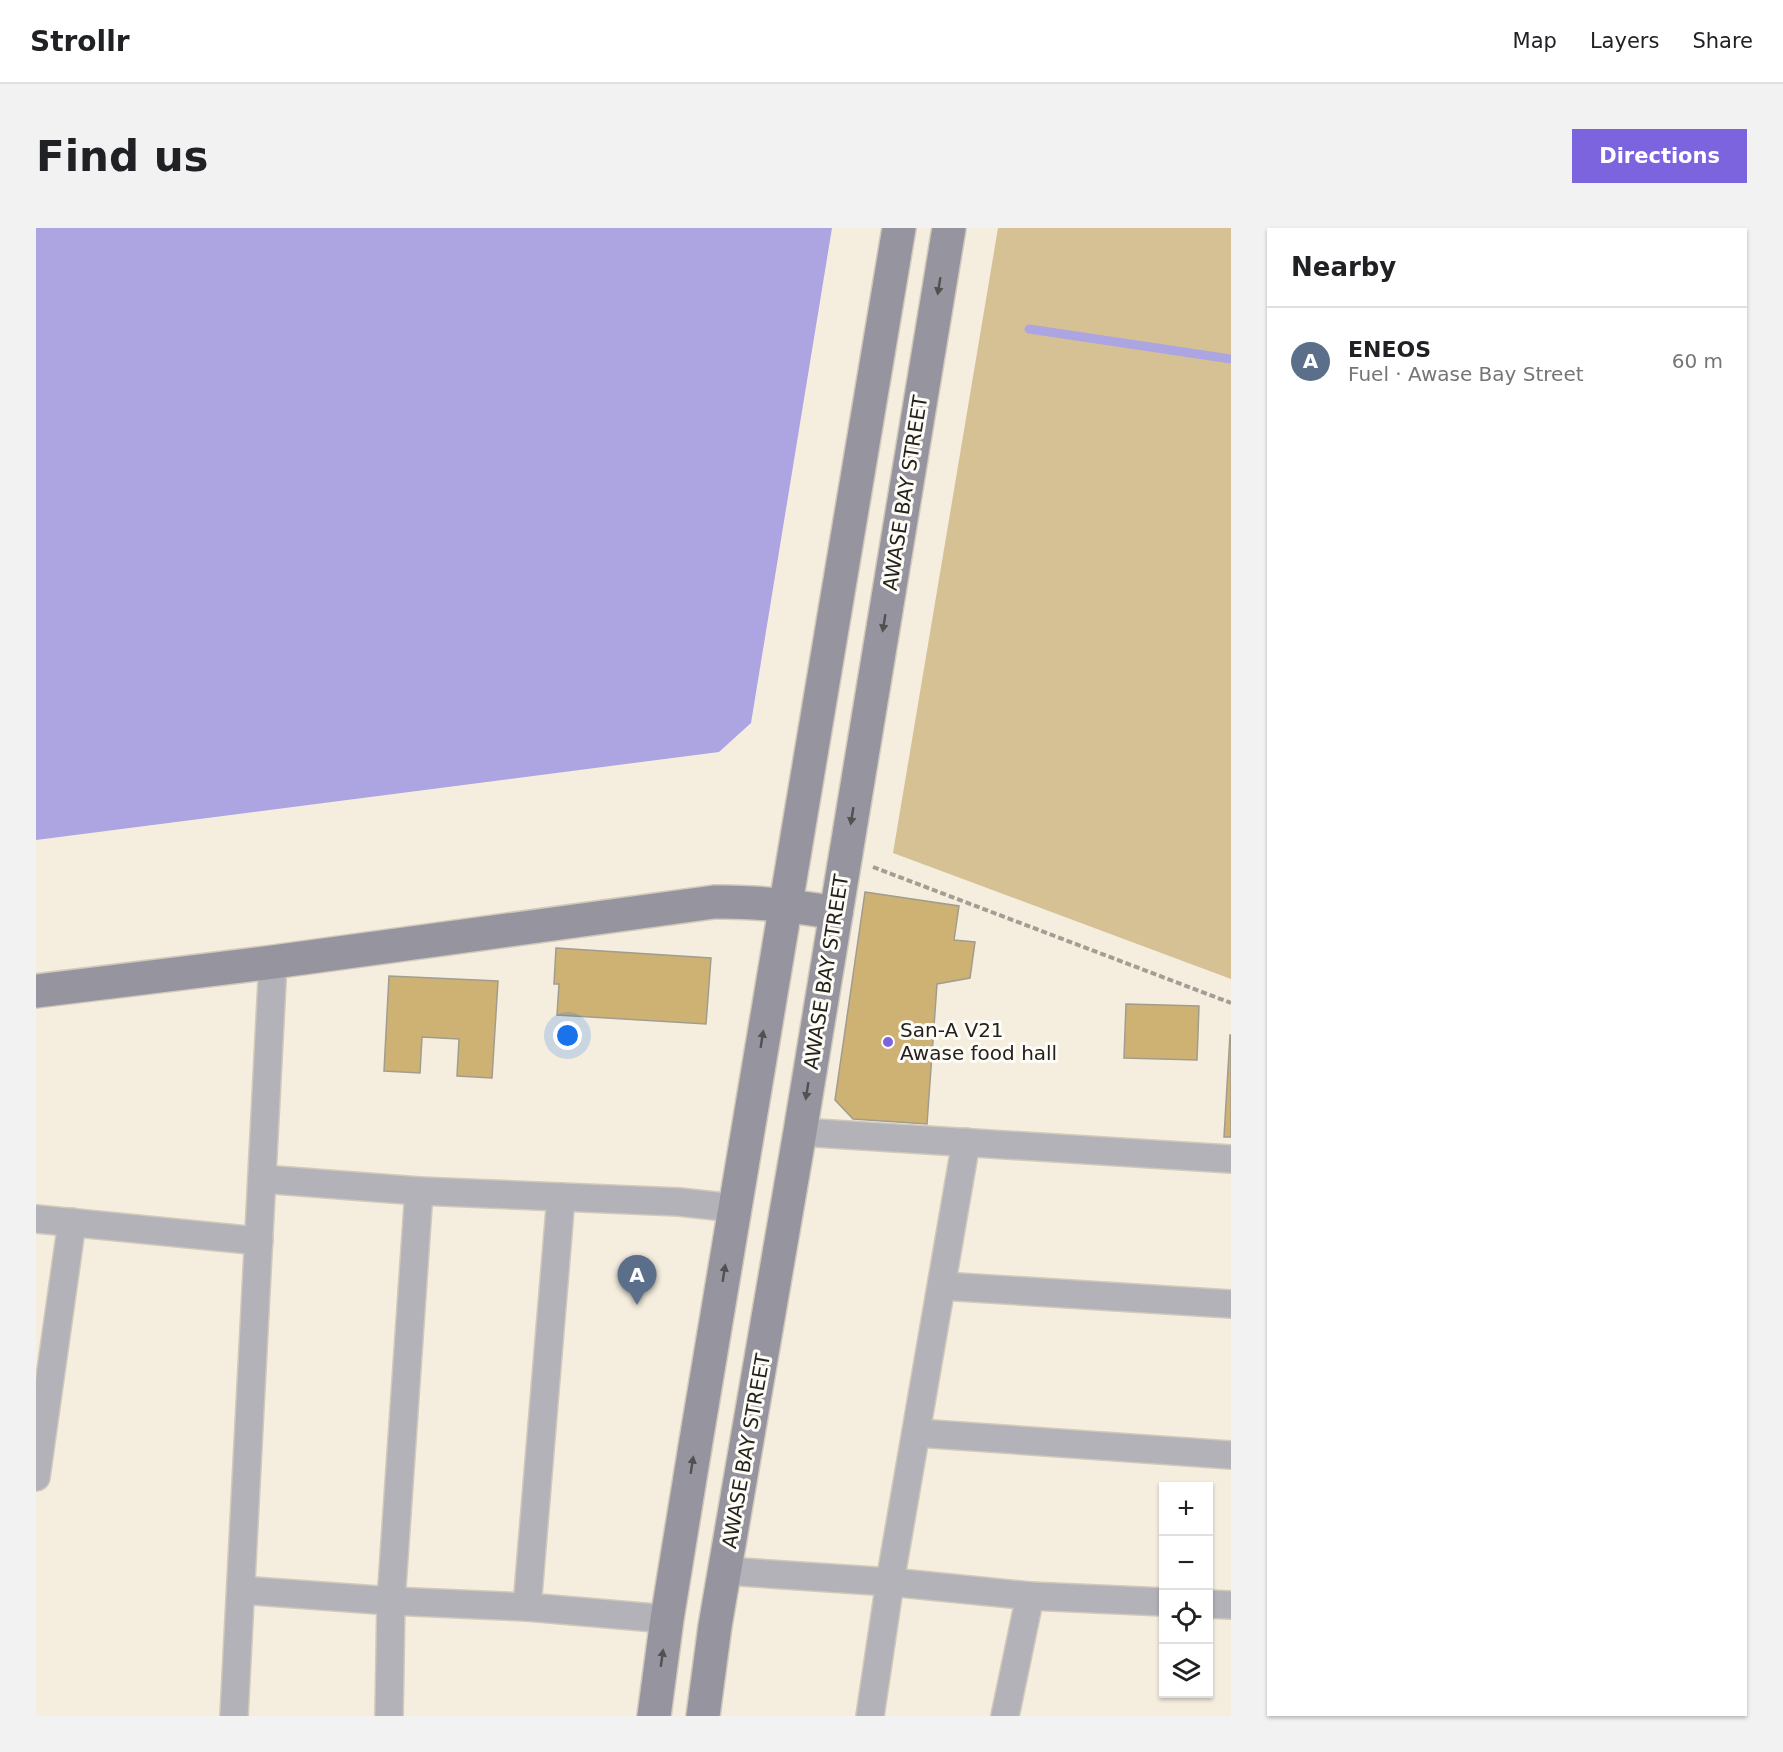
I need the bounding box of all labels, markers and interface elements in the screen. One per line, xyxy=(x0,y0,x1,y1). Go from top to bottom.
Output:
text: Strollr xyxy=(30,25,130,58)
text: Map xyxy=(1513,29,1557,53)
text: Layers xyxy=(1590,29,1659,53)
text: Share xyxy=(1692,29,1753,53)
button: Directions xyxy=(1572,129,1747,183)
text: Find us xyxy=(36,132,209,181)
text: Nearby xyxy=(1291,252,1396,282)
one-way arrow xyxy=(935,276,944,295)
text: ENEOS xyxy=(1348,337,1431,362)
text: A xyxy=(1303,349,1318,373)
text: 60 m xyxy=(1672,349,1723,373)
text: Fuel · Awase Bay Street xyxy=(1348,362,1584,386)
street label: AWASE BAY STREET xyxy=(878,393,932,592)
one-way arrow xyxy=(879,614,888,633)
one-way arrow xyxy=(847,806,856,825)
street label: AWASE BAY STREET xyxy=(799,872,853,1071)
place label: San-A V21 Awase food hall xyxy=(900,1018,1057,1065)
your location xyxy=(553,1021,582,1050)
one-way arrow xyxy=(758,1029,767,1048)
marker: San-A V21 Awase food hall xyxy=(881,1035,895,1049)
one-way arrow xyxy=(802,1082,811,1101)
pin: A xyxy=(618,1256,656,1305)
one-way arrow xyxy=(719,1263,728,1282)
street label: AWASE BAY STREET xyxy=(717,1351,775,1550)
one-way arrow xyxy=(688,1456,697,1475)
map controls xyxy=(1159,1482,1213,1698)
button: + xyxy=(1159,1482,1213,1536)
button: − xyxy=(1159,1536,1213,1590)
button: locate xyxy=(1159,1590,1213,1644)
button: layers xyxy=(1159,1644,1213,1698)
one-way arrow xyxy=(657,1648,667,1667)

